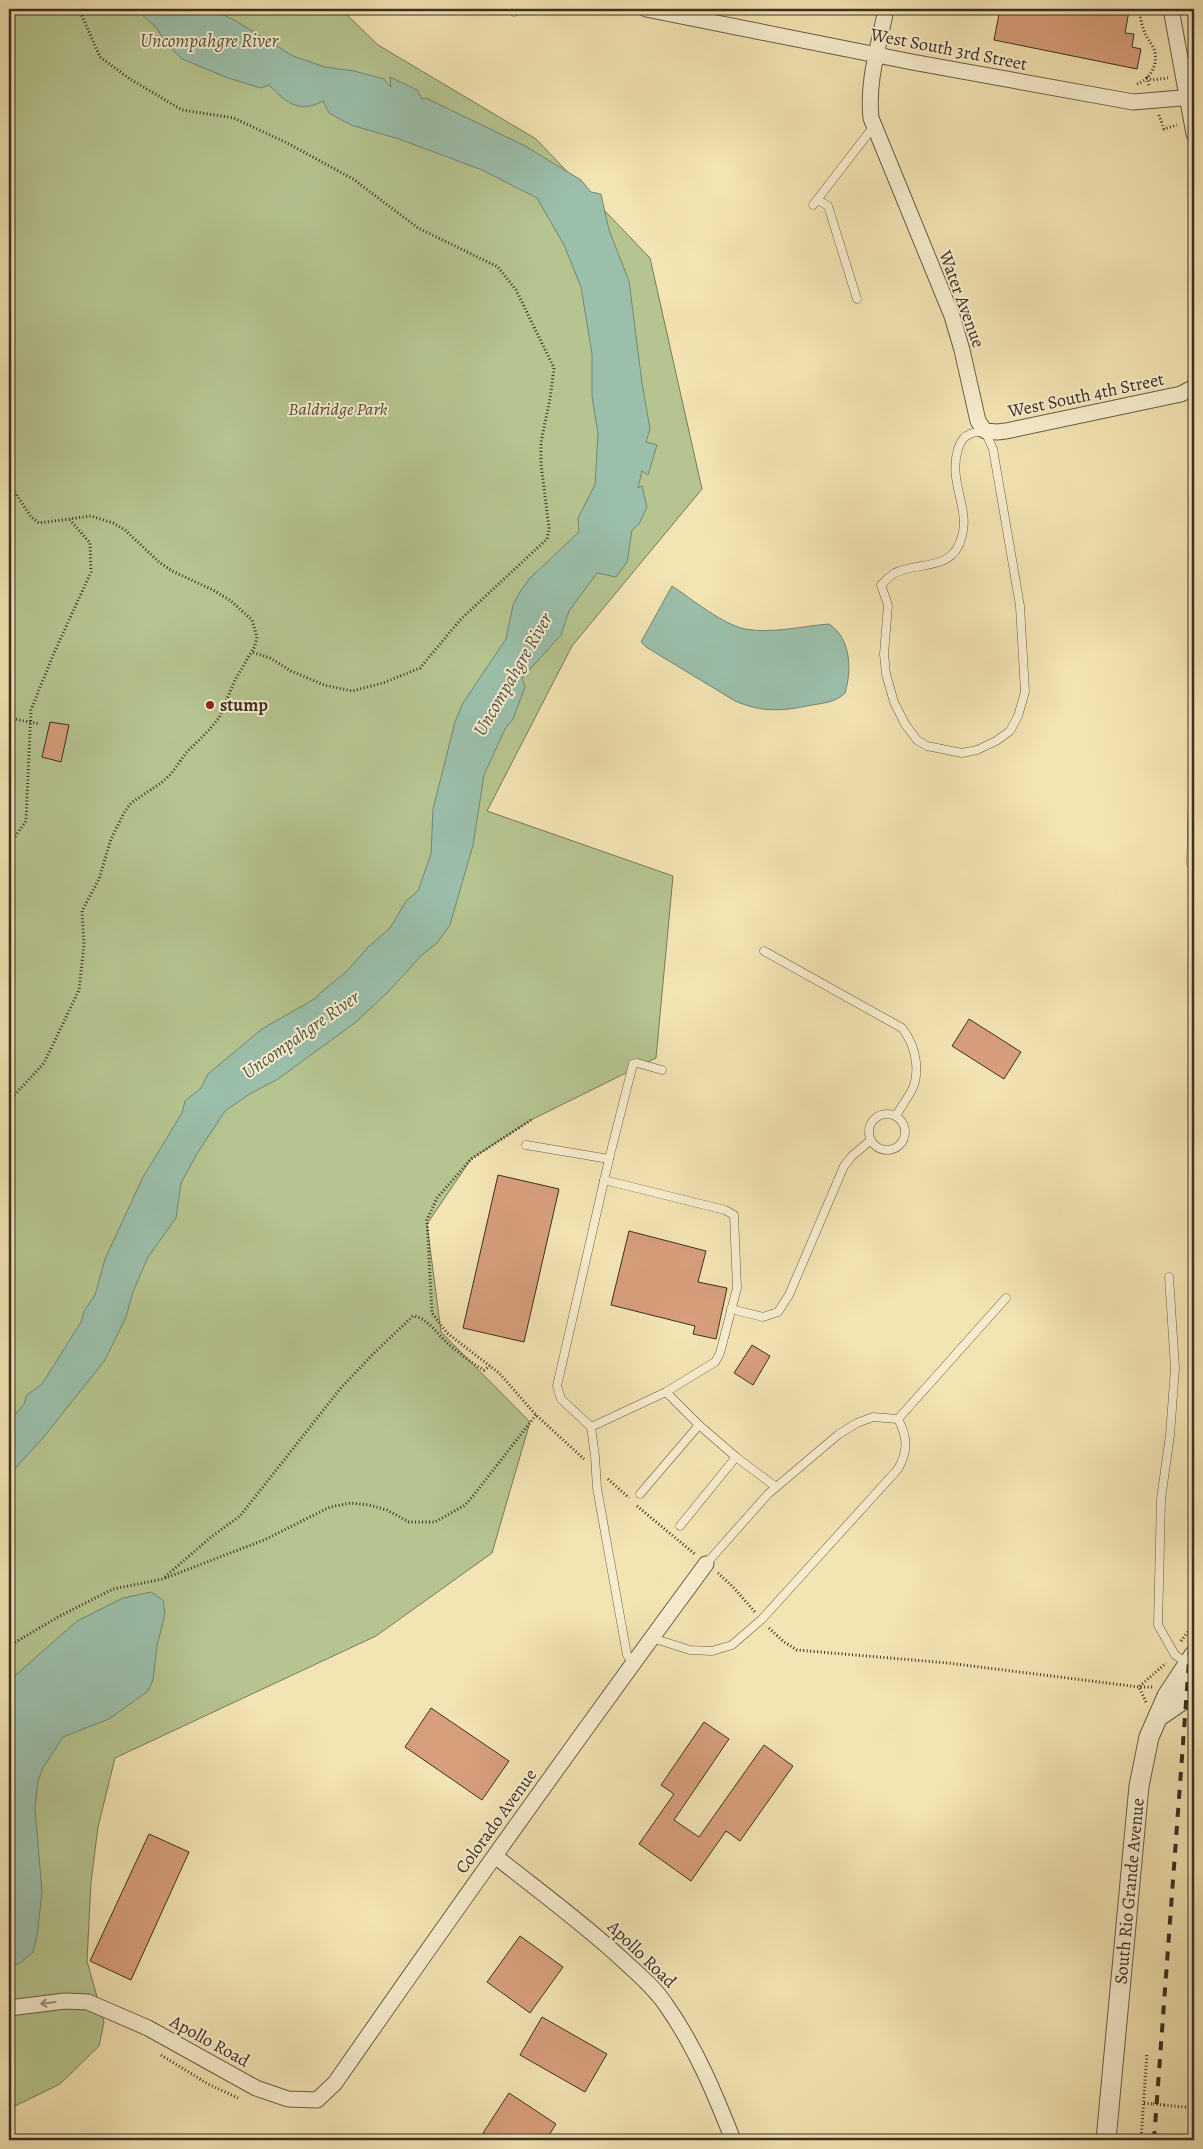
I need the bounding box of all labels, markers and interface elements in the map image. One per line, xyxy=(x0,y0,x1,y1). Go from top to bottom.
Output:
street label: West South 3rd Street xyxy=(868,22,1029,76)
water label: Uncompahgre River xyxy=(140,28,280,54)
street label: Water Avenue xyxy=(933,246,991,351)
street label: West South 4th Street xyxy=(1005,367,1166,423)
park label: Baldridge Park xyxy=(288,397,388,421)
water label: Uncompahgre River xyxy=(467,607,559,741)
place label: stump xyxy=(220,693,268,717)
marker: stump xyxy=(204,699,216,711)
water label: Uncompahgre River xyxy=(236,984,366,1085)
street label: Colorado Avenue xyxy=(450,1764,542,1878)
street label: South Rio Grande Avenue xyxy=(1109,1797,1150,1985)
street label: Apollo Road xyxy=(602,1914,682,1993)
one-way arrow xyxy=(41,1998,57,2008)
street label: Apollo Road xyxy=(165,2009,254,2073)

